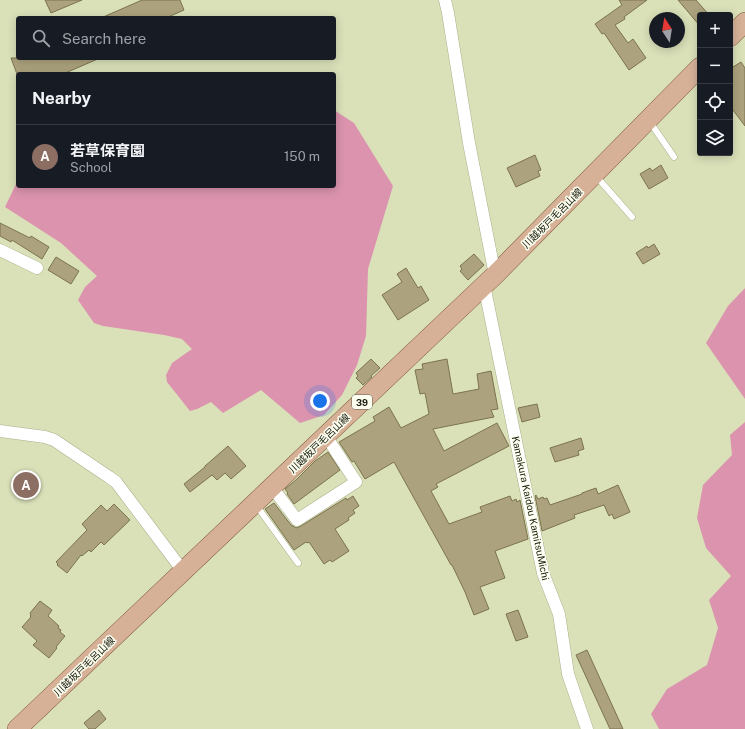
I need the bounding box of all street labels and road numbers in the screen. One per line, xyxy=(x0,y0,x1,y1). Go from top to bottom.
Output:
street label: 川越坂戸毛呂山線 xyxy=(519,185,585,251)
road number: 39 xyxy=(352,395,372,409)
street label: 川越坂戸毛呂山線 xyxy=(286,411,352,475)
street label: Kamakura Kaidou KamitsuMichi xyxy=(510,435,552,581)
street label: 川越坂戸毛呂山線 xyxy=(51,634,117,698)

